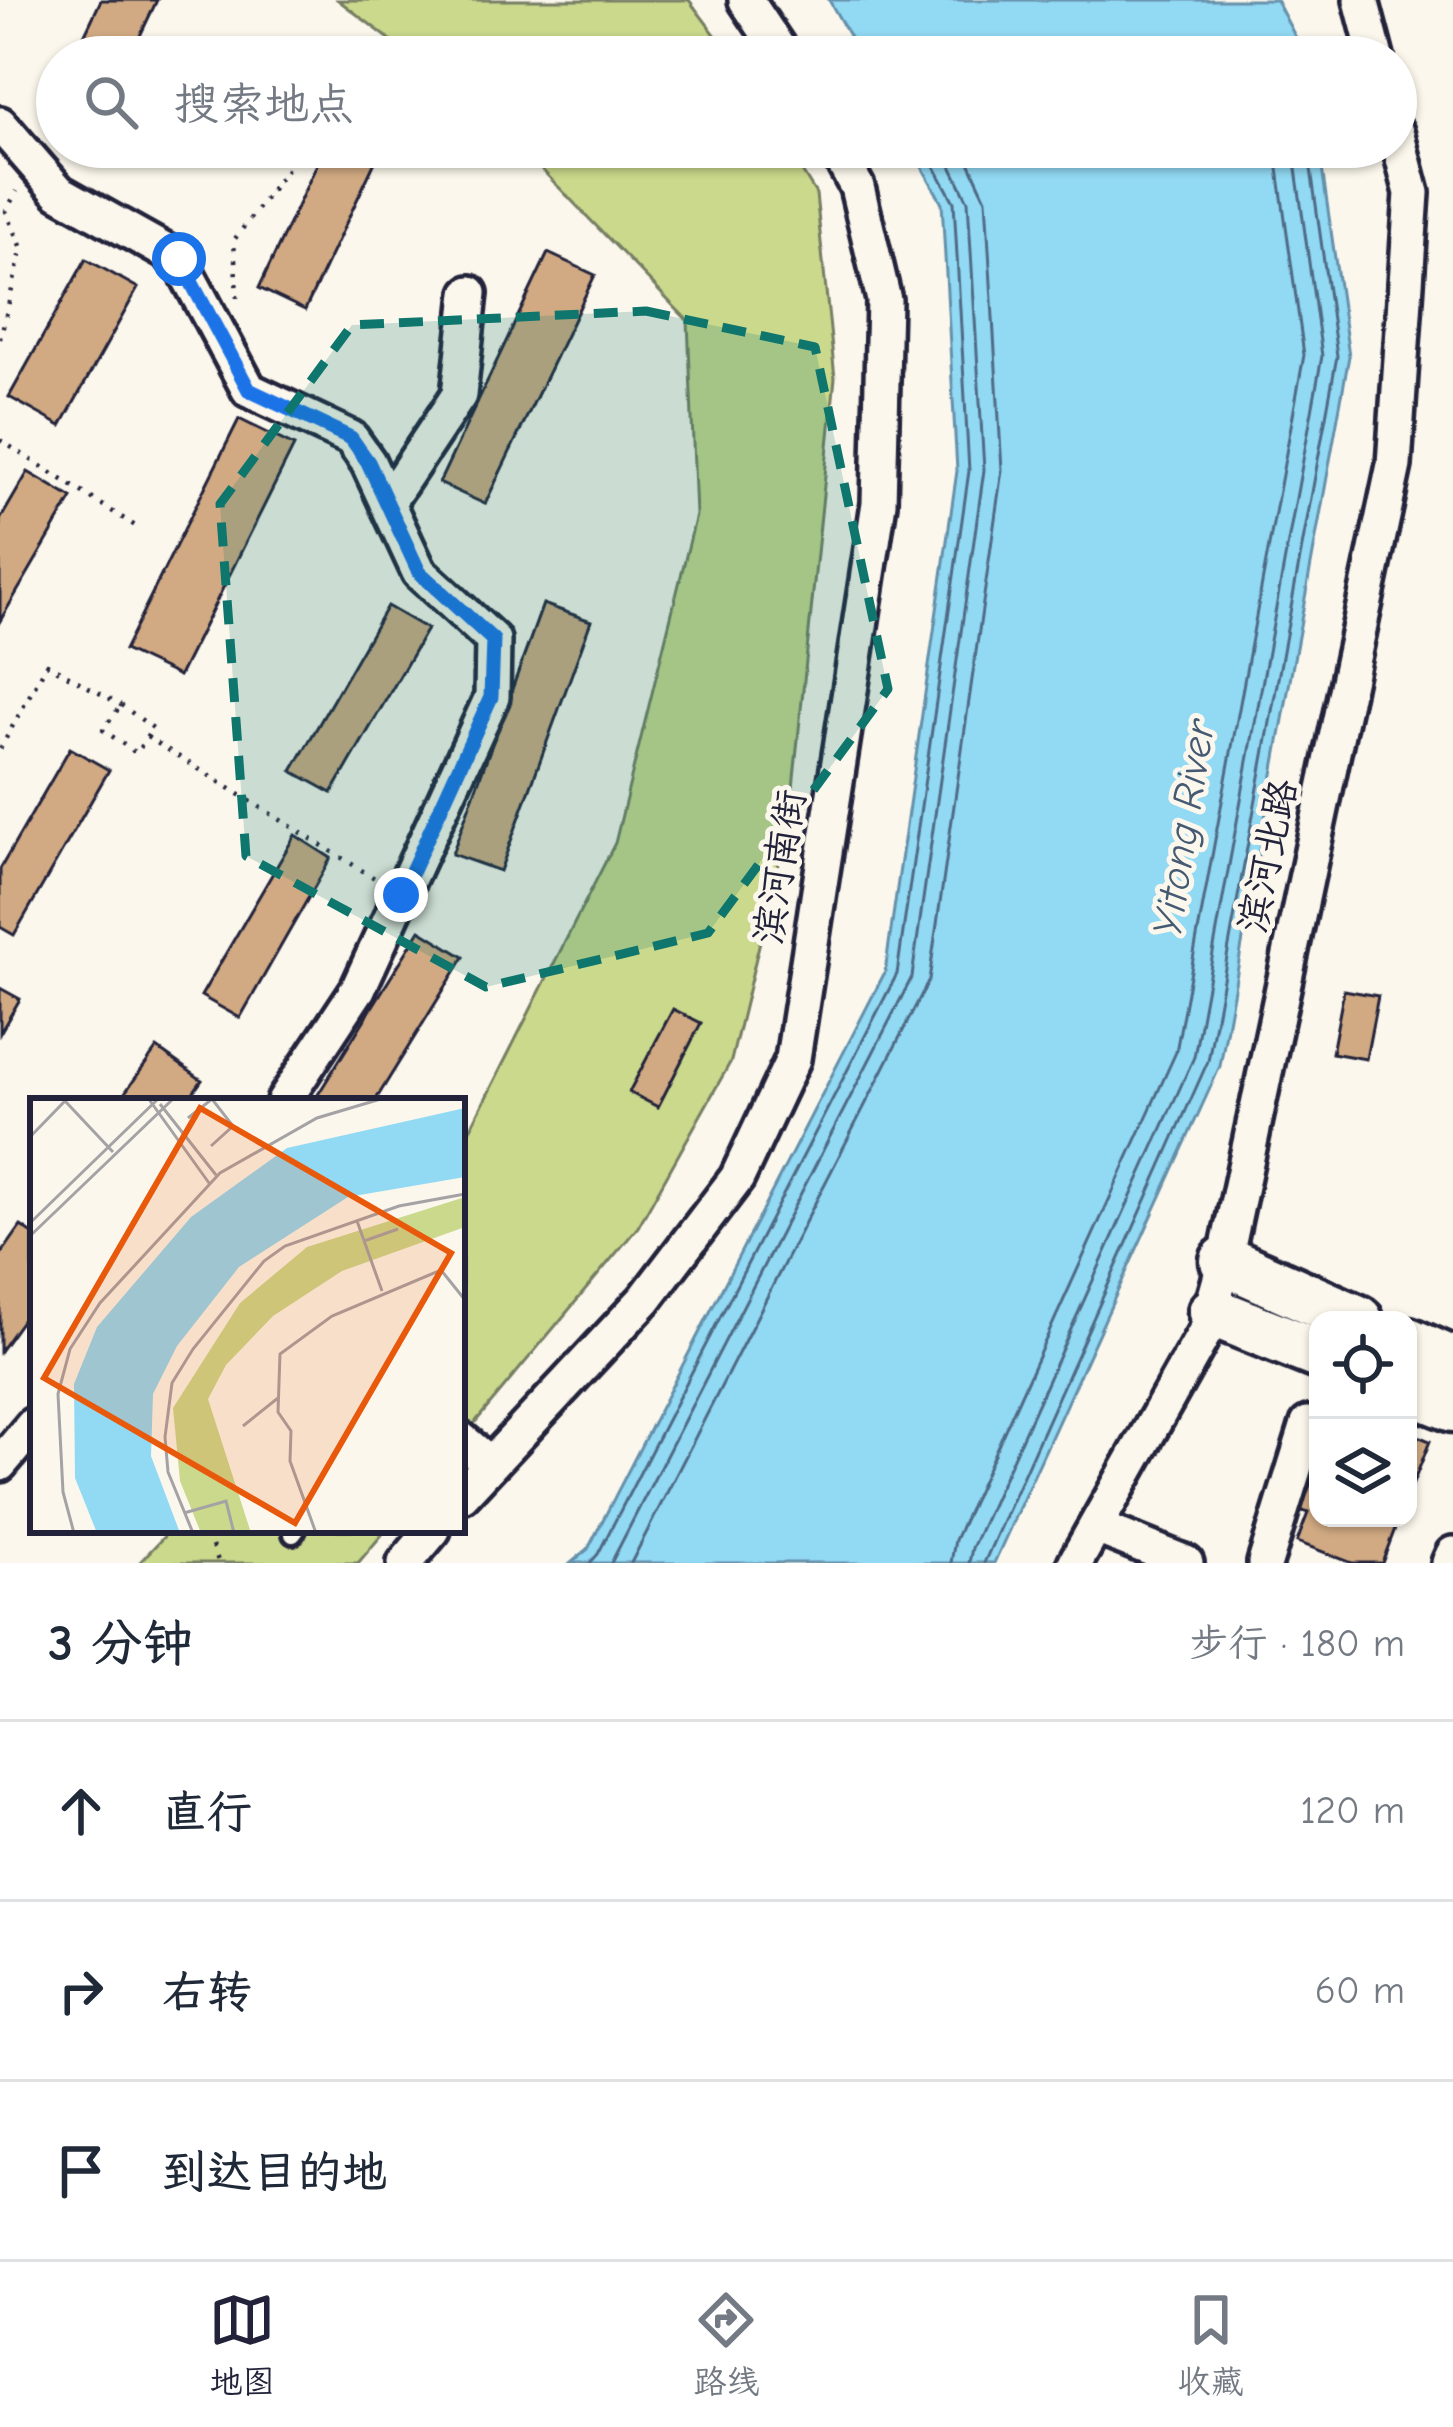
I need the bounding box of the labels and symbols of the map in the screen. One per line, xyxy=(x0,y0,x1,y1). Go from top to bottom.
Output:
route start xyxy=(152,232,206,286)
water label: Yitong River xyxy=(1143,714,1226,940)
street label: 滨河北路 xyxy=(1230,775,1306,937)
street label: 滨河南街 xyxy=(746,786,814,948)
route end xyxy=(374,868,428,922)
inset map xyxy=(30,1098,465,1533)

